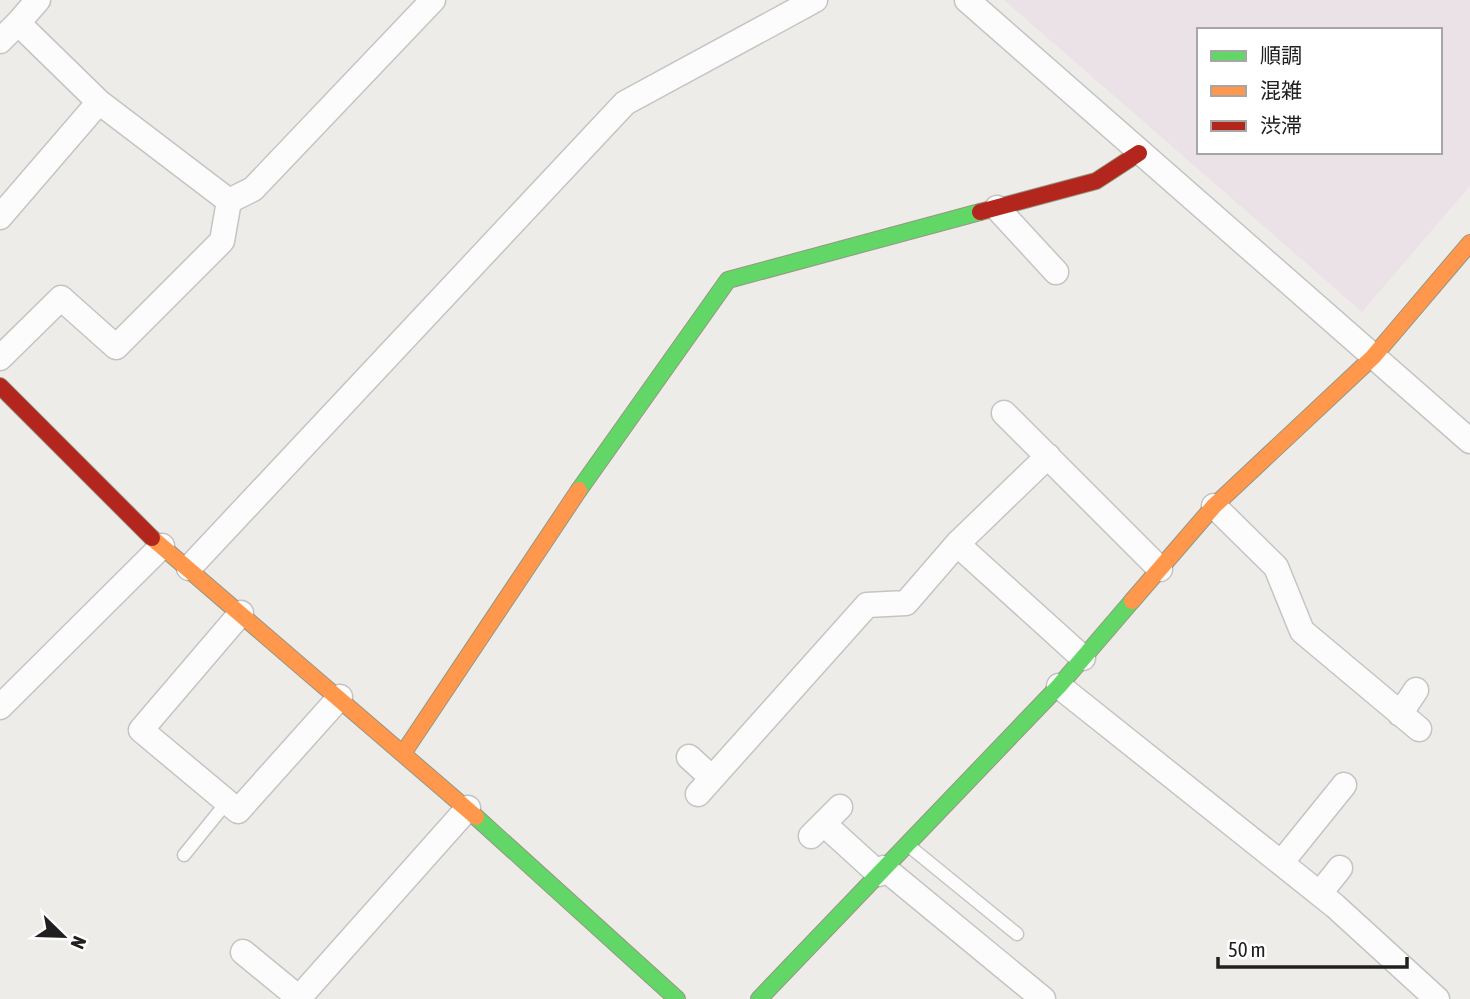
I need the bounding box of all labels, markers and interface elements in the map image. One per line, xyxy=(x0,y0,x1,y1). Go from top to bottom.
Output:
legend xyxy=(1197,28,1442,154)
text: 順調 xyxy=(1260,43,1302,67)
text: 混雑 xyxy=(1260,78,1302,102)
text: 渋滞 xyxy=(1260,113,1302,137)
north arrow xyxy=(28,901,98,971)
scale bar xyxy=(1218,926,1407,970)
text: N xyxy=(66,933,91,952)
text: 50 m xyxy=(1228,937,1266,961)

